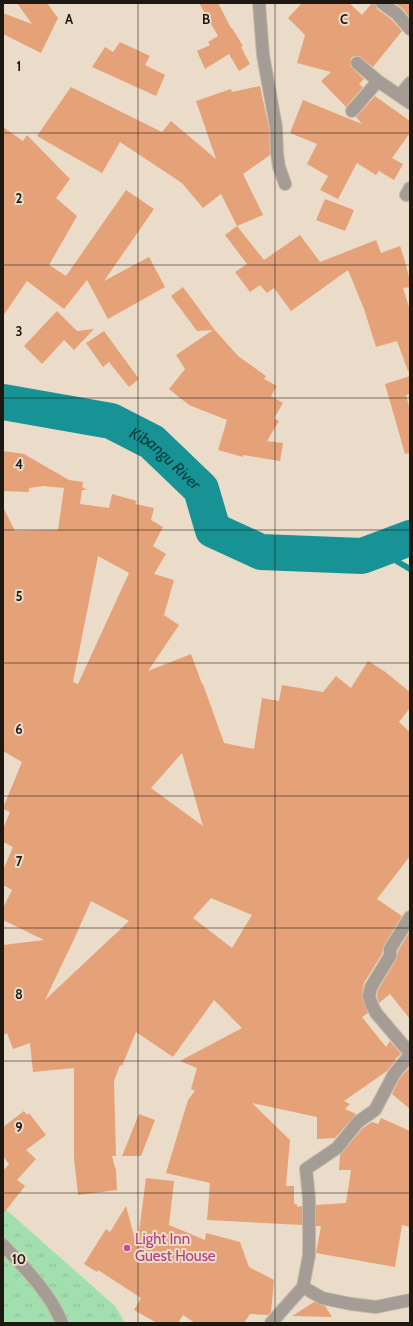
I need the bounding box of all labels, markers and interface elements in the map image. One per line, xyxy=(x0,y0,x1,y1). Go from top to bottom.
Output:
text: A xyxy=(65,11,74,27)
text: B xyxy=(202,11,210,27)
text: C xyxy=(340,11,348,27)
text: 1 xyxy=(17,58,21,74)
text: 2 xyxy=(16,190,23,206)
text: 3 xyxy=(15,323,23,339)
water label: Kibangu River xyxy=(126,423,205,494)
text: 4 xyxy=(15,456,23,472)
text: 5 xyxy=(16,588,23,604)
text: 6 xyxy=(15,721,23,737)
text: 7 xyxy=(16,853,23,869)
text: 8 xyxy=(15,986,23,1002)
text: 9 xyxy=(15,1119,23,1135)
place label: Light Inn Guest House xyxy=(135,1230,216,1265)
marker: Light Inn Guest House xyxy=(122,1243,132,1253)
text: 10 xyxy=(12,1251,26,1267)

